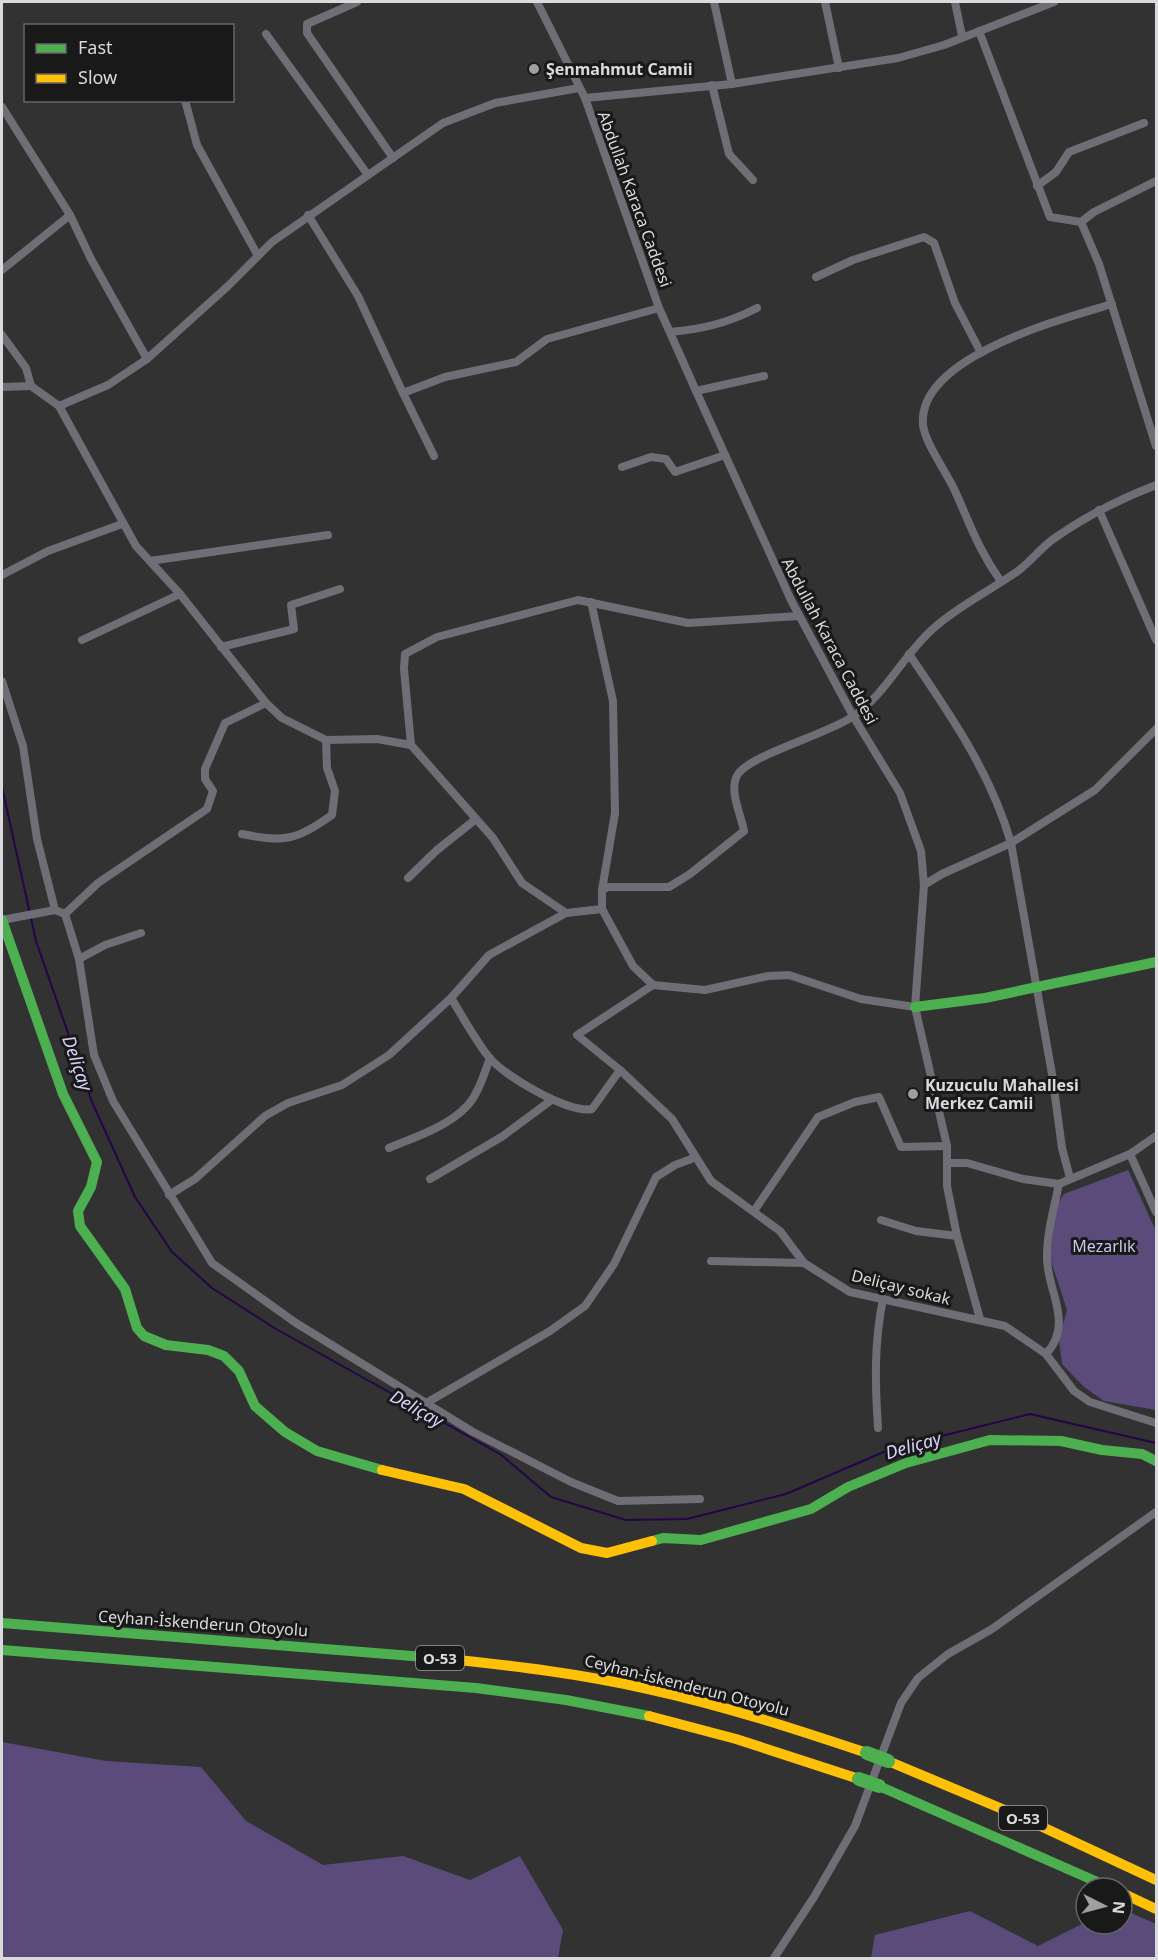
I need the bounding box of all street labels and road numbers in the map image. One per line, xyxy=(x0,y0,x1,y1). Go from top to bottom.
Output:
street label: Abdullah Karaca Caddesi xyxy=(593,108,677,290)
street label: Abdullah Karaca Caddesi xyxy=(777,554,883,728)
street label: Deliçay sokak xyxy=(849,1264,953,1310)
street label: Ceyhan-İskenderun Otoyolu xyxy=(97,1605,309,1641)
road number: O-53 xyxy=(416,1646,464,1670)
street label: Ceyhan-İskenderun Otoyolu xyxy=(582,1649,792,1721)
road number: O-53 xyxy=(999,1806,1047,1830)

